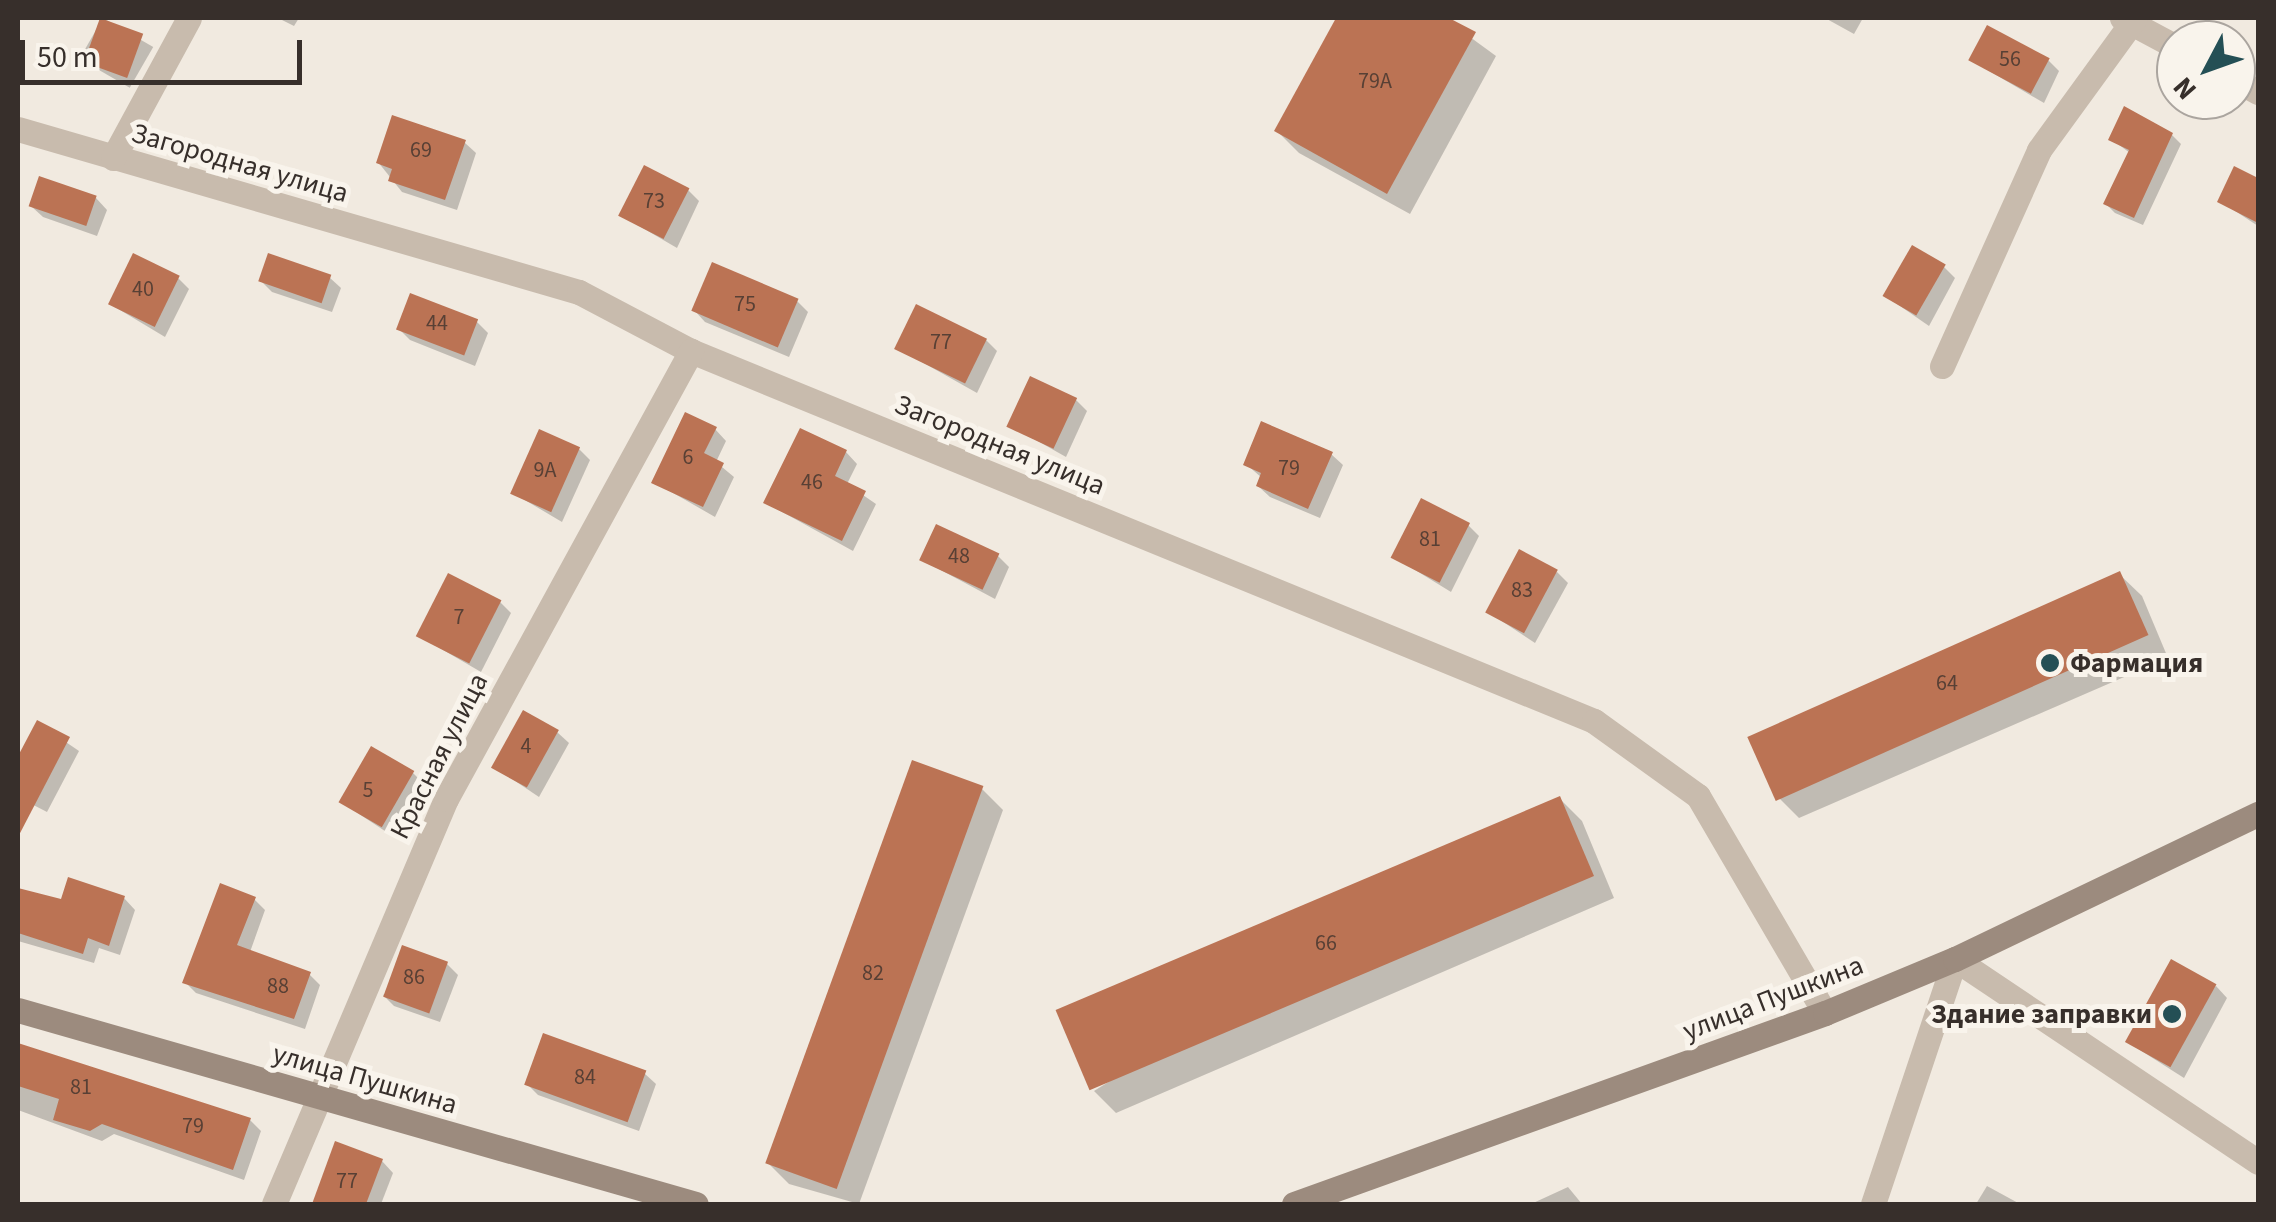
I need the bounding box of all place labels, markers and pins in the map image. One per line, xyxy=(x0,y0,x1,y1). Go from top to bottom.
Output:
place label: Фармация xyxy=(2070,646,2203,680)
marker: Фармация xyxy=(2039,652,2061,674)
place label: Здание заправки xyxy=(1931,997,2152,1031)
marker: Здание заправки xyxy=(2161,1003,2183,1025)

